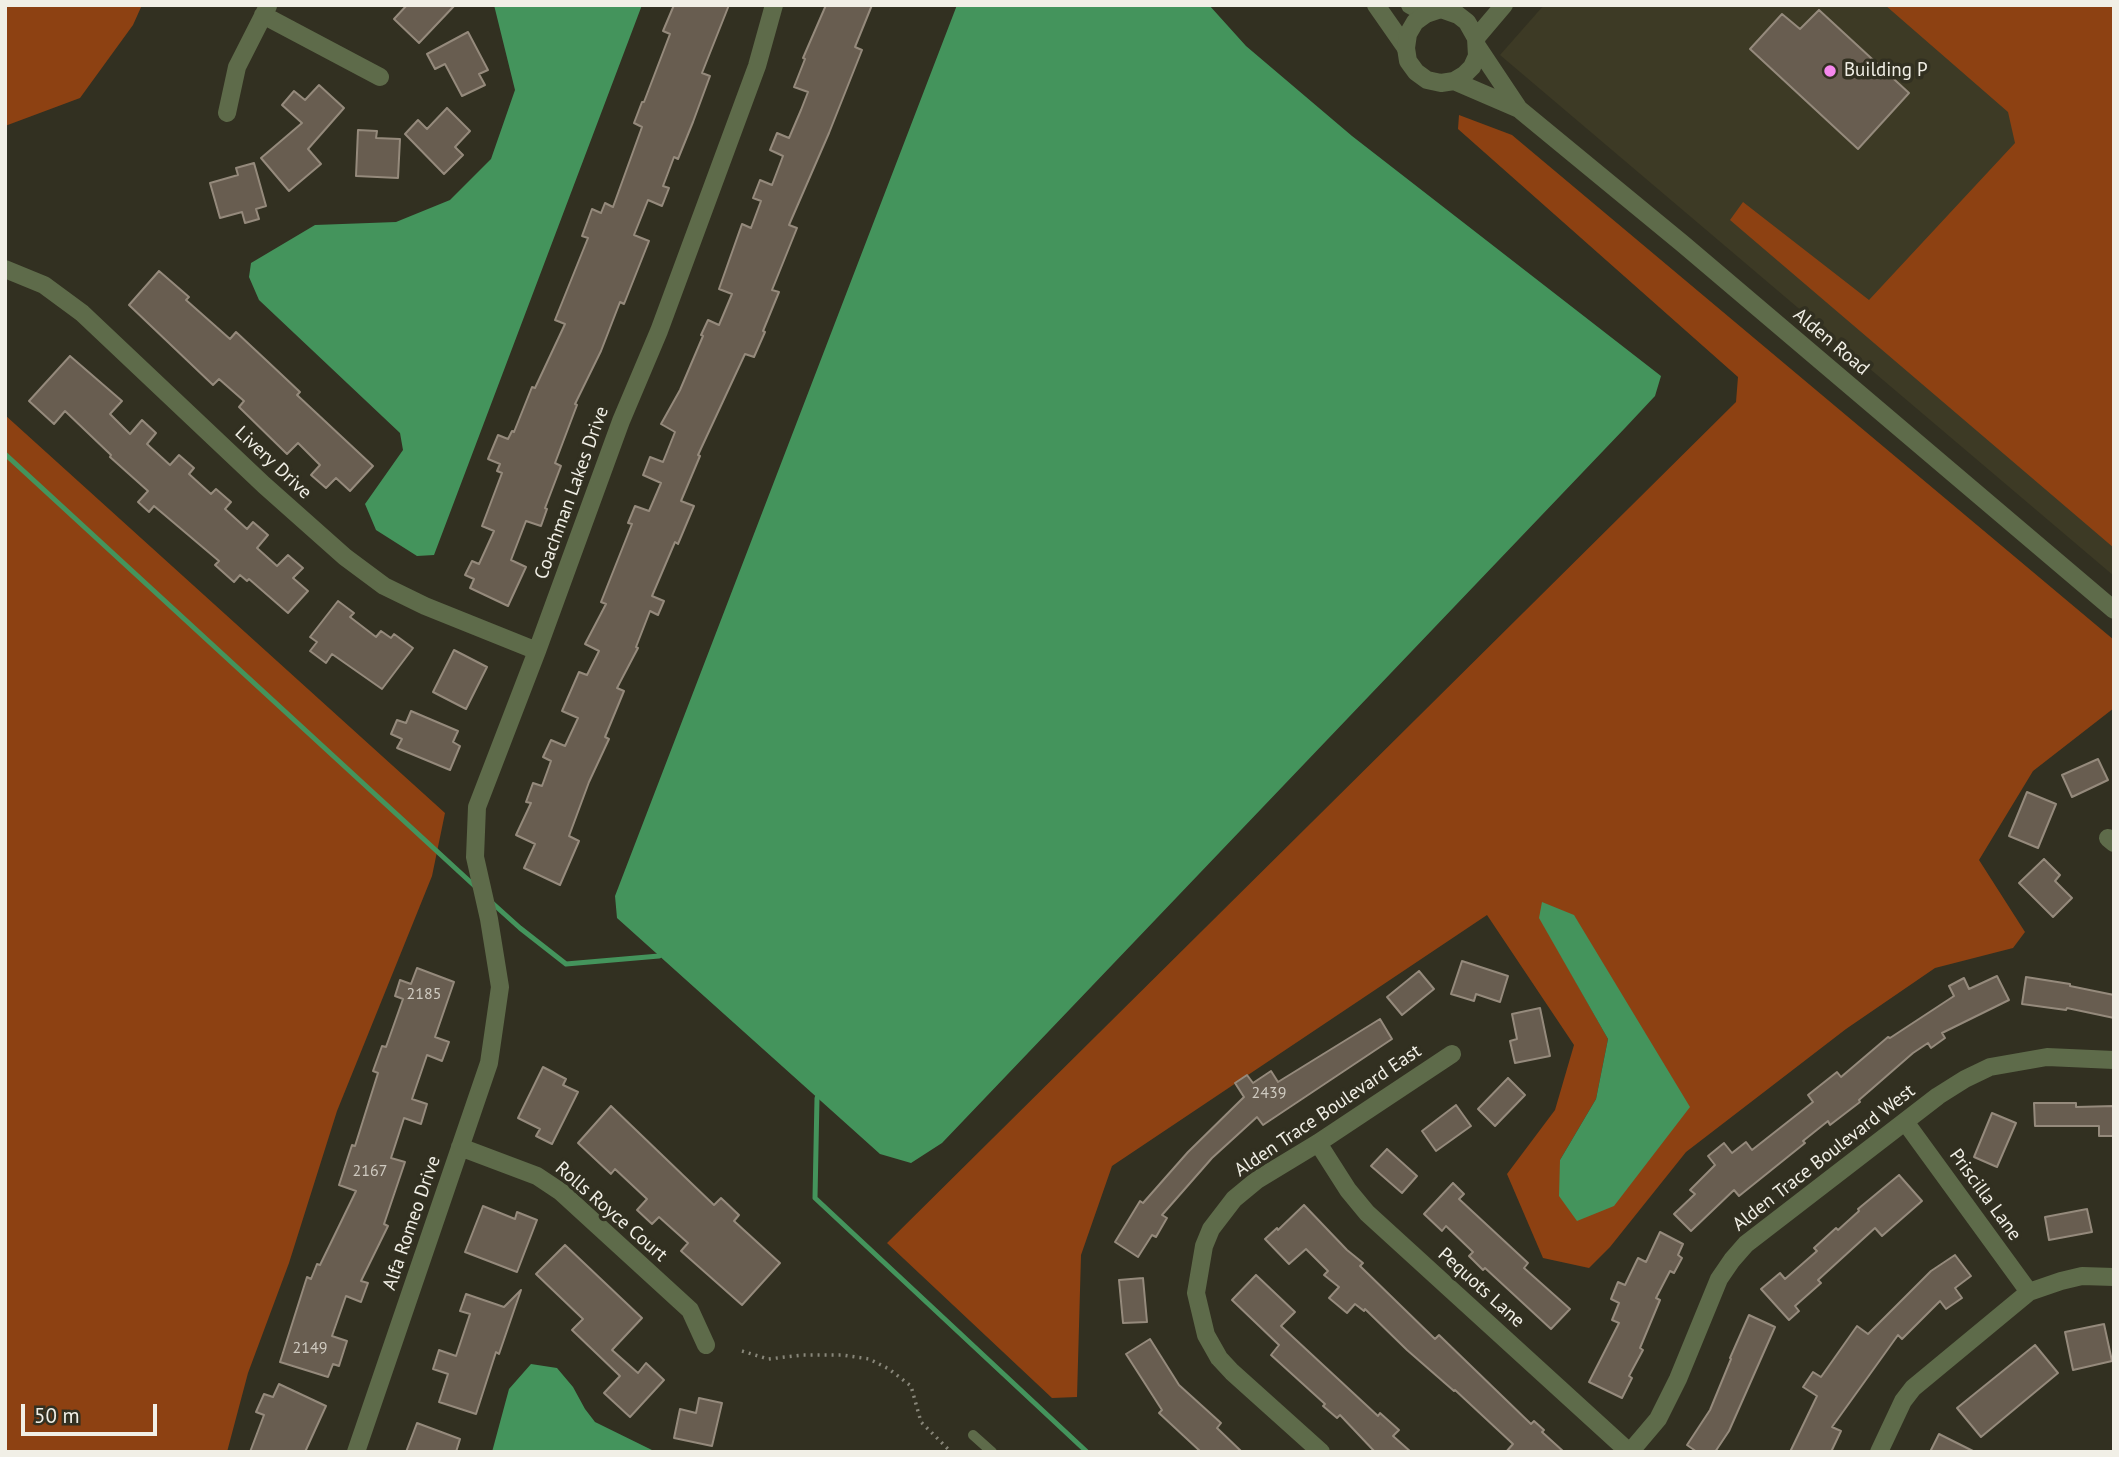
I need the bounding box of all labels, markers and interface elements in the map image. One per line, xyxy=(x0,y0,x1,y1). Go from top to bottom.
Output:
place label: Building P xyxy=(1844,60,1928,82)
marker: Building P xyxy=(1822,63,1838,79)
street label: Alden Road xyxy=(1788,304,1874,380)
street label: Coachman Lakes Drive xyxy=(530,404,614,582)
street label: Livery Drive xyxy=(230,422,316,504)
house number: 2185 xyxy=(407,984,441,1004)
street label: Alden Trace Boulevard East xyxy=(1230,1040,1426,1182)
street label: Alden Trace Boulevard West xyxy=(1728,1080,1920,1236)
house number: 2439 xyxy=(1252,1083,1286,1103)
street label: Priscilla Lane xyxy=(1944,1145,2026,1245)
street label: Alfa Romeo Drive xyxy=(378,1153,446,1293)
street label: Rolls Royce Court xyxy=(550,1157,672,1267)
house number: 2167 xyxy=(353,1161,387,1181)
street label: Pequots Lane xyxy=(1433,1243,1529,1333)
house number: 2149 xyxy=(293,1338,327,1358)
scale bar xyxy=(24,1390,161,1434)
text: 50 m xyxy=(34,1402,80,1429)

